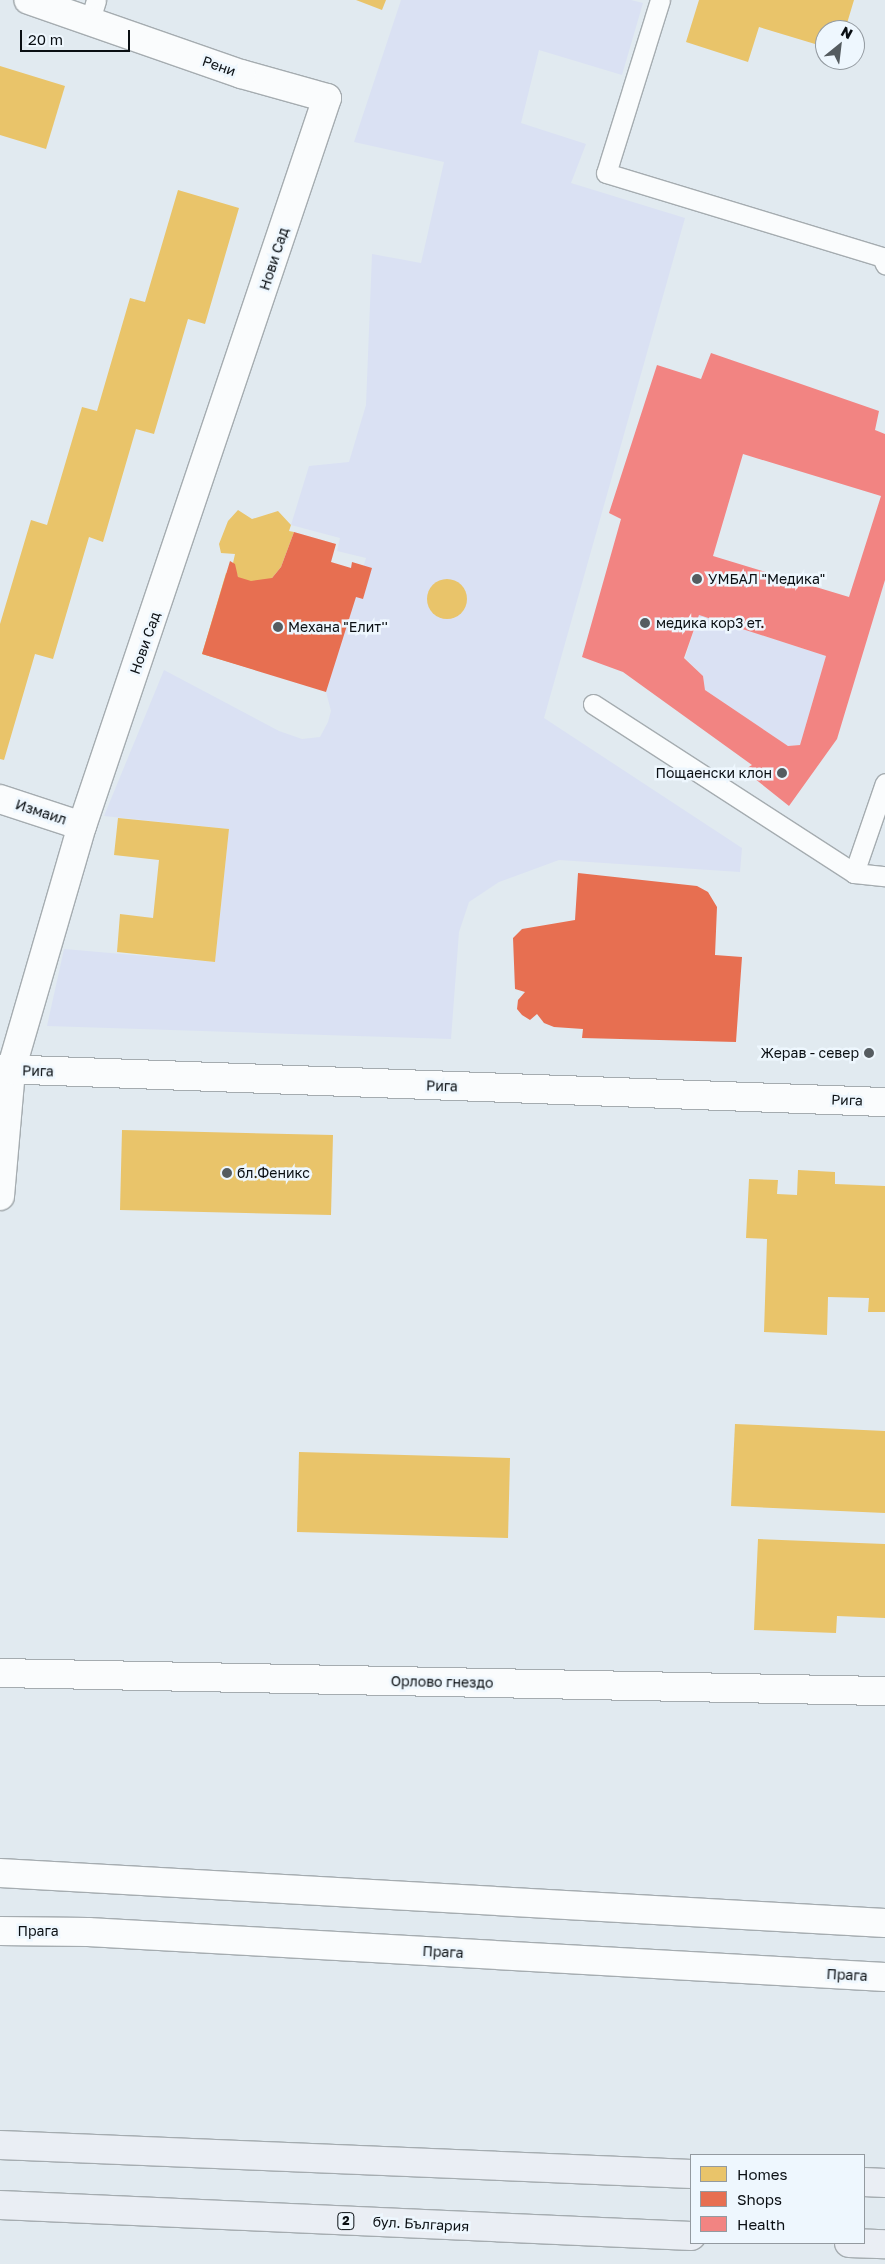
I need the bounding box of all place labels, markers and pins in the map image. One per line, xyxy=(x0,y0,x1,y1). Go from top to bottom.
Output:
place label: УМБАЛ "Медика" xyxy=(708,571,825,587)
marker: УМБАЛ "Медика" xyxy=(690,572,704,586)
place label: медика кор3 ет. xyxy=(656,615,764,631)
marker: медика кор3 ет. xyxy=(638,616,652,630)
place label: Механа "Елит'' xyxy=(288,619,388,635)
marker: Механа "Елит'' xyxy=(272,621,284,633)
place label: Пощаенски клон xyxy=(655,765,772,781)
marker: Пощаенски клон xyxy=(776,767,788,779)
place label: Жерав - север xyxy=(761,1045,859,1061)
marker: Жерав - север xyxy=(863,1047,875,1059)
place label: бл.Феникс xyxy=(237,1165,310,1181)
marker: бл.Феникс xyxy=(221,1167,233,1179)

